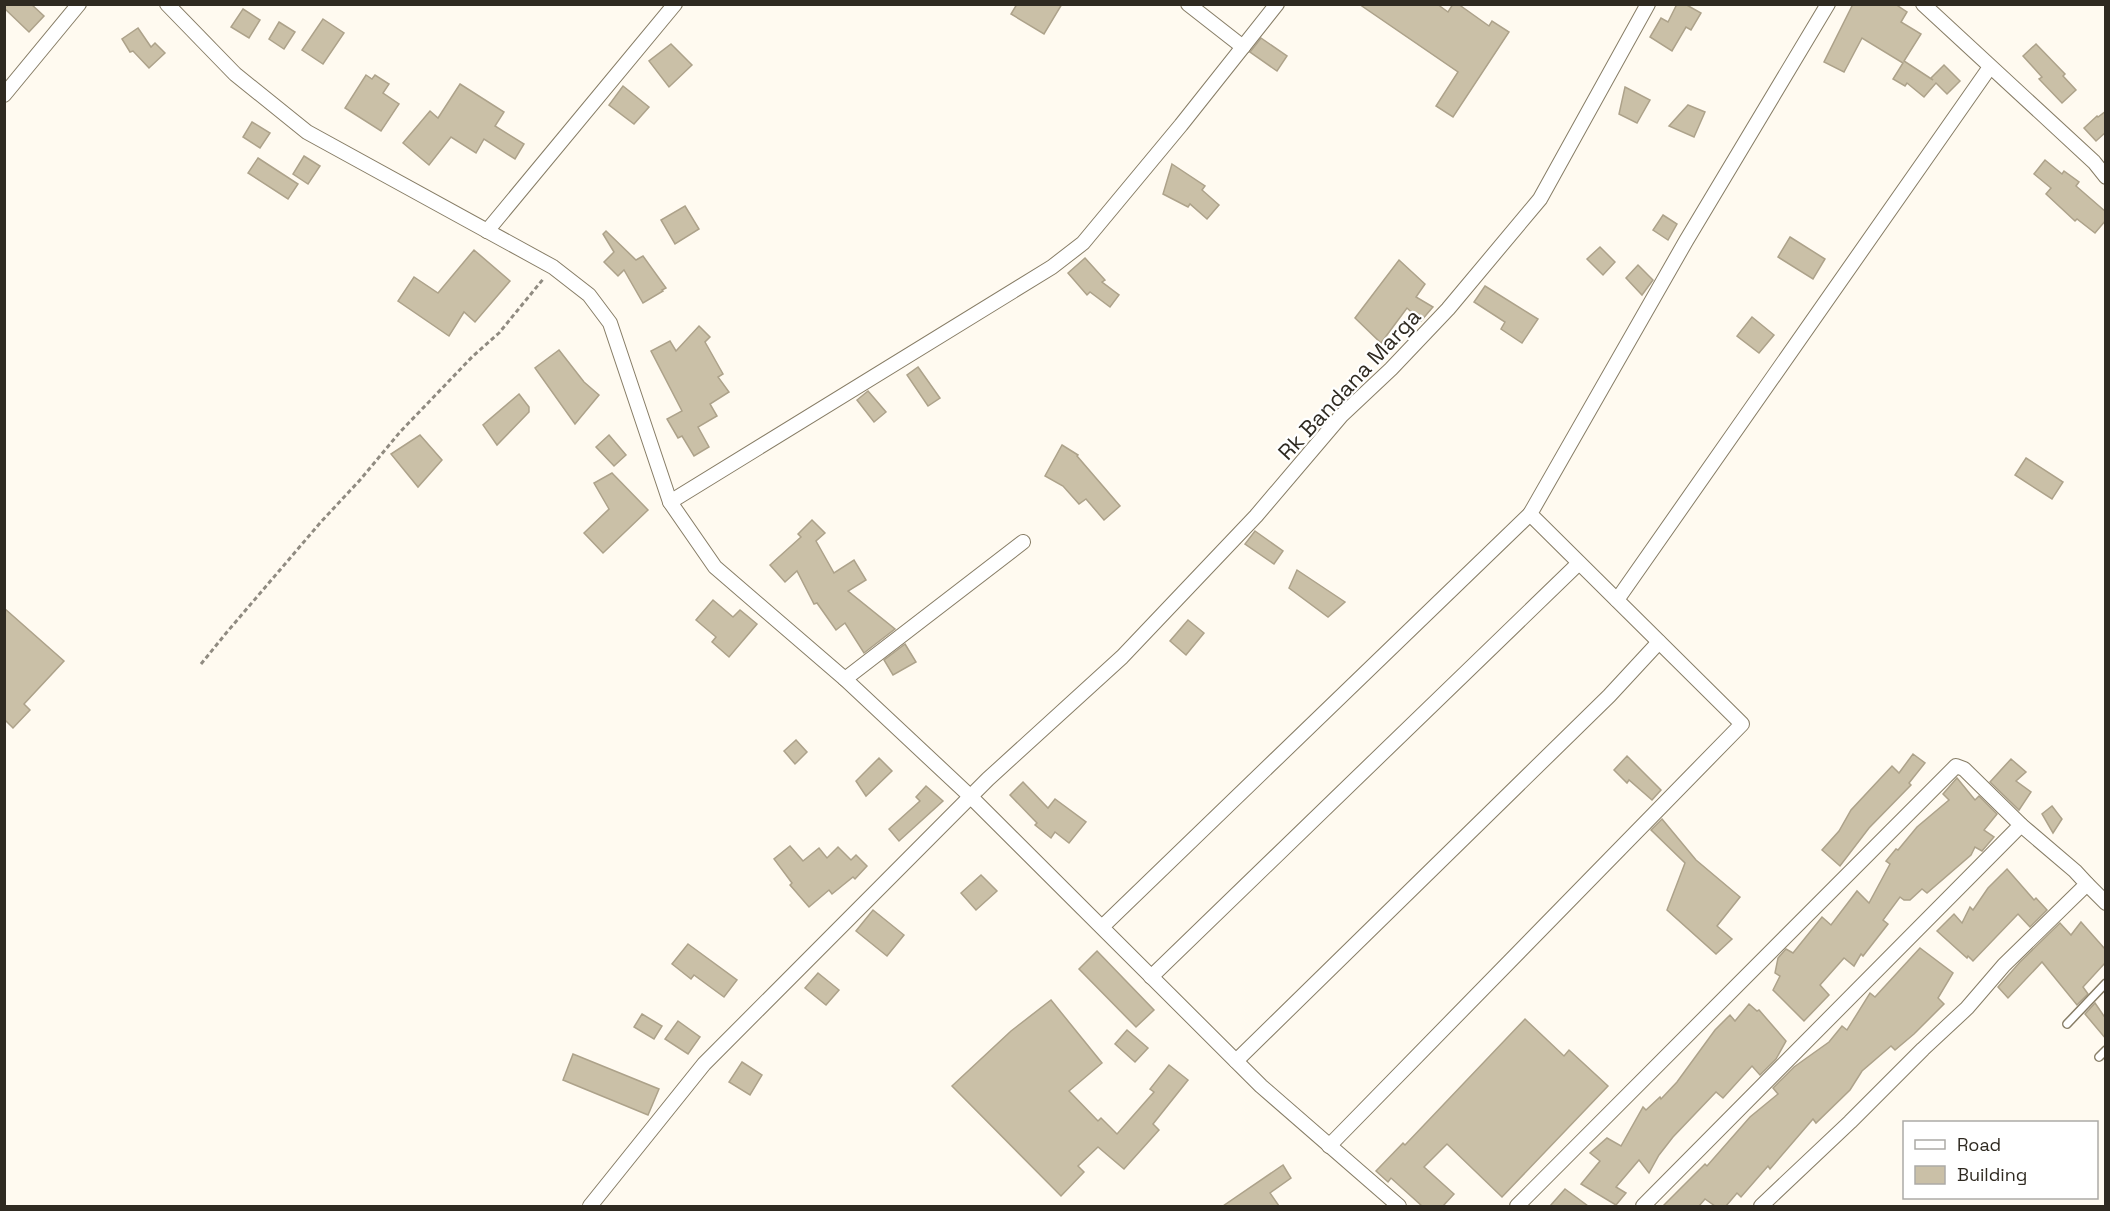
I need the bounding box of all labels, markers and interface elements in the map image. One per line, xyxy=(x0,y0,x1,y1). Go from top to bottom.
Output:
street label: Rk Bandana Marga xyxy=(1272,302,1427,466)
legend xyxy=(1903,1121,2098,1199)
text: Road xyxy=(1957,1133,2001,1156)
text: Building xyxy=(1957,1163,2027,1186)

